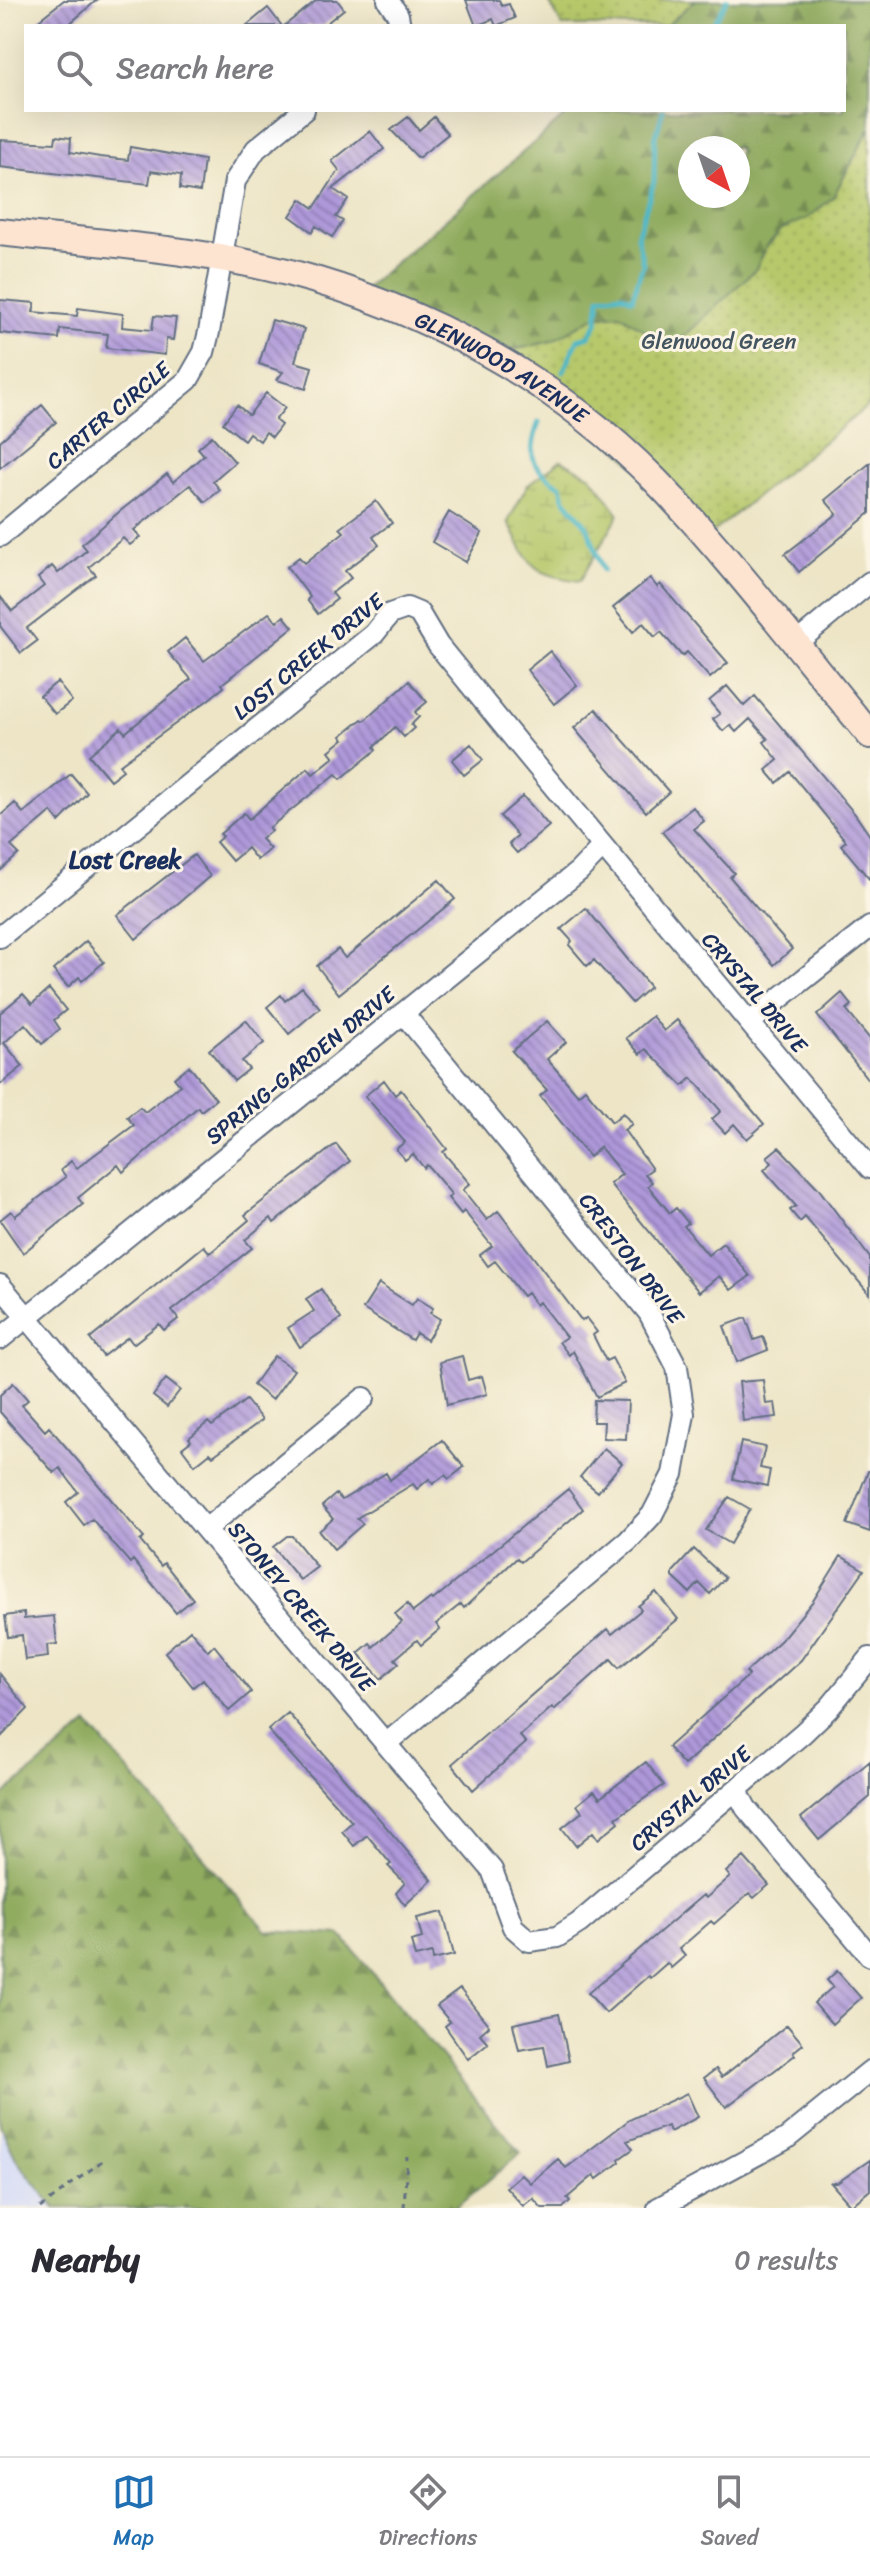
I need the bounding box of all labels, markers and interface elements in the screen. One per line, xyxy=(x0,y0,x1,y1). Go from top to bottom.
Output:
search box xyxy=(24,24,846,112)
text: Search here xyxy=(116,41,274,95)
icon: search xyxy=(52,46,96,90)
north arrow xyxy=(678,136,750,208)
street label: GLENWOOD AVENUE xyxy=(408,300,598,435)
park label: Glenwood Green xyxy=(641,322,797,361)
street label: CARTER CIRCLE xyxy=(37,350,181,480)
street label: LOST CREEK DRIVE xyxy=(224,582,394,730)
district label: Lost Creek xyxy=(69,839,183,881)
street label: CRYSTAL DRIVE xyxy=(692,923,819,1063)
street label: SPRING-GARDEN DRIVE xyxy=(196,975,406,1155)
street label: CRESTON DRIVE xyxy=(569,1184,696,1334)
street label: STONEY CREEK DRIVE xyxy=(218,1512,386,1702)
street label: CRYSTAL DRIVE xyxy=(621,1734,761,1861)
text: Nearby xyxy=(32,2230,140,2290)
text: 0 results xyxy=(734,2237,838,2283)
tab: Map xyxy=(112,2470,156,2557)
tab: Directions xyxy=(379,2470,477,2557)
tab: Saved xyxy=(700,2470,758,2557)

